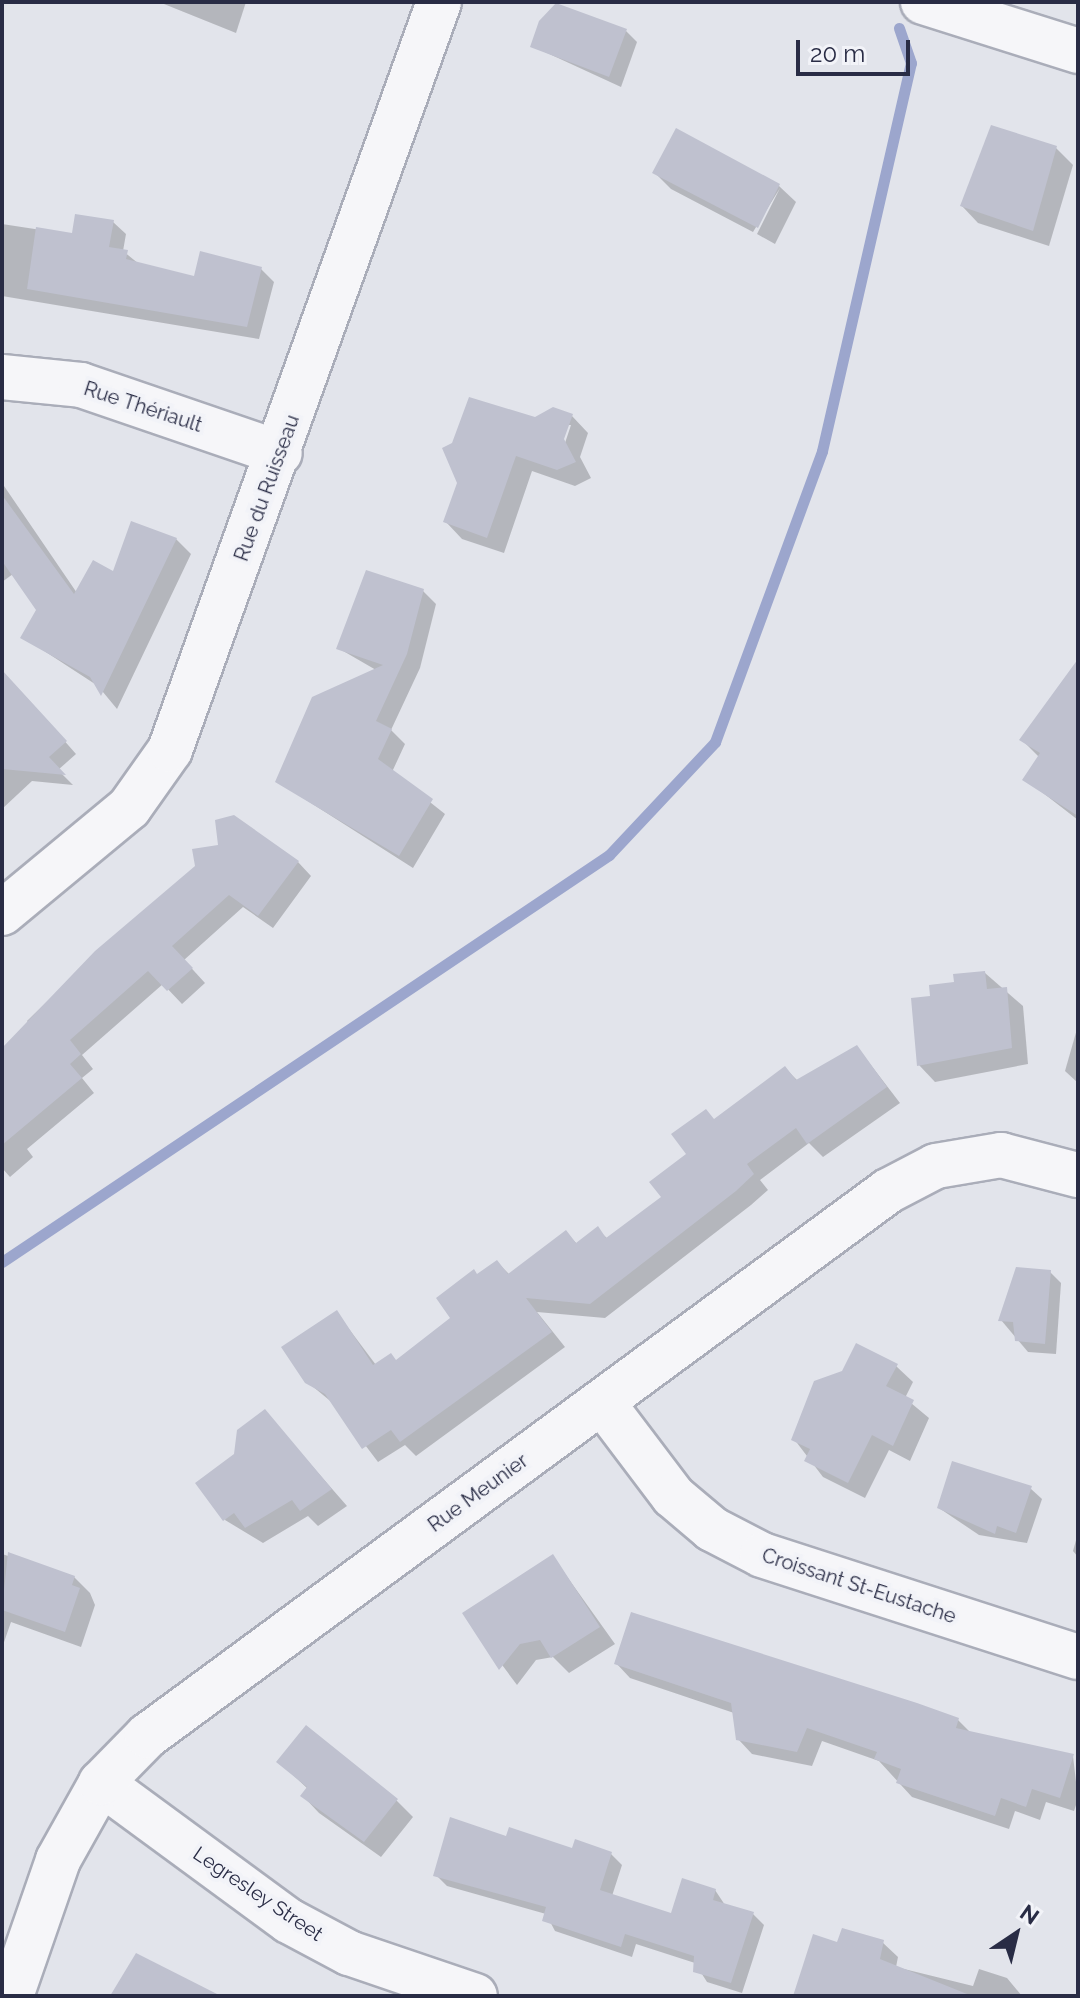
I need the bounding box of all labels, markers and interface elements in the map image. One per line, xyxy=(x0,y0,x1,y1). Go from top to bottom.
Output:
scale bar xyxy=(800,24,914,74)
text: 20 m xyxy=(810,39,865,68)
street label: Rue Thériault xyxy=(81,377,205,437)
street label: Rue du Ruisseau xyxy=(229,412,305,564)
street label: Rue Meunier xyxy=(423,1449,533,1537)
street label: Croissant St-Eustache xyxy=(759,1543,959,1629)
street label: Legresley Street xyxy=(188,1842,328,1946)
north arrow xyxy=(976,1894,1056,1974)
text: N xyxy=(1015,1899,1044,1930)

